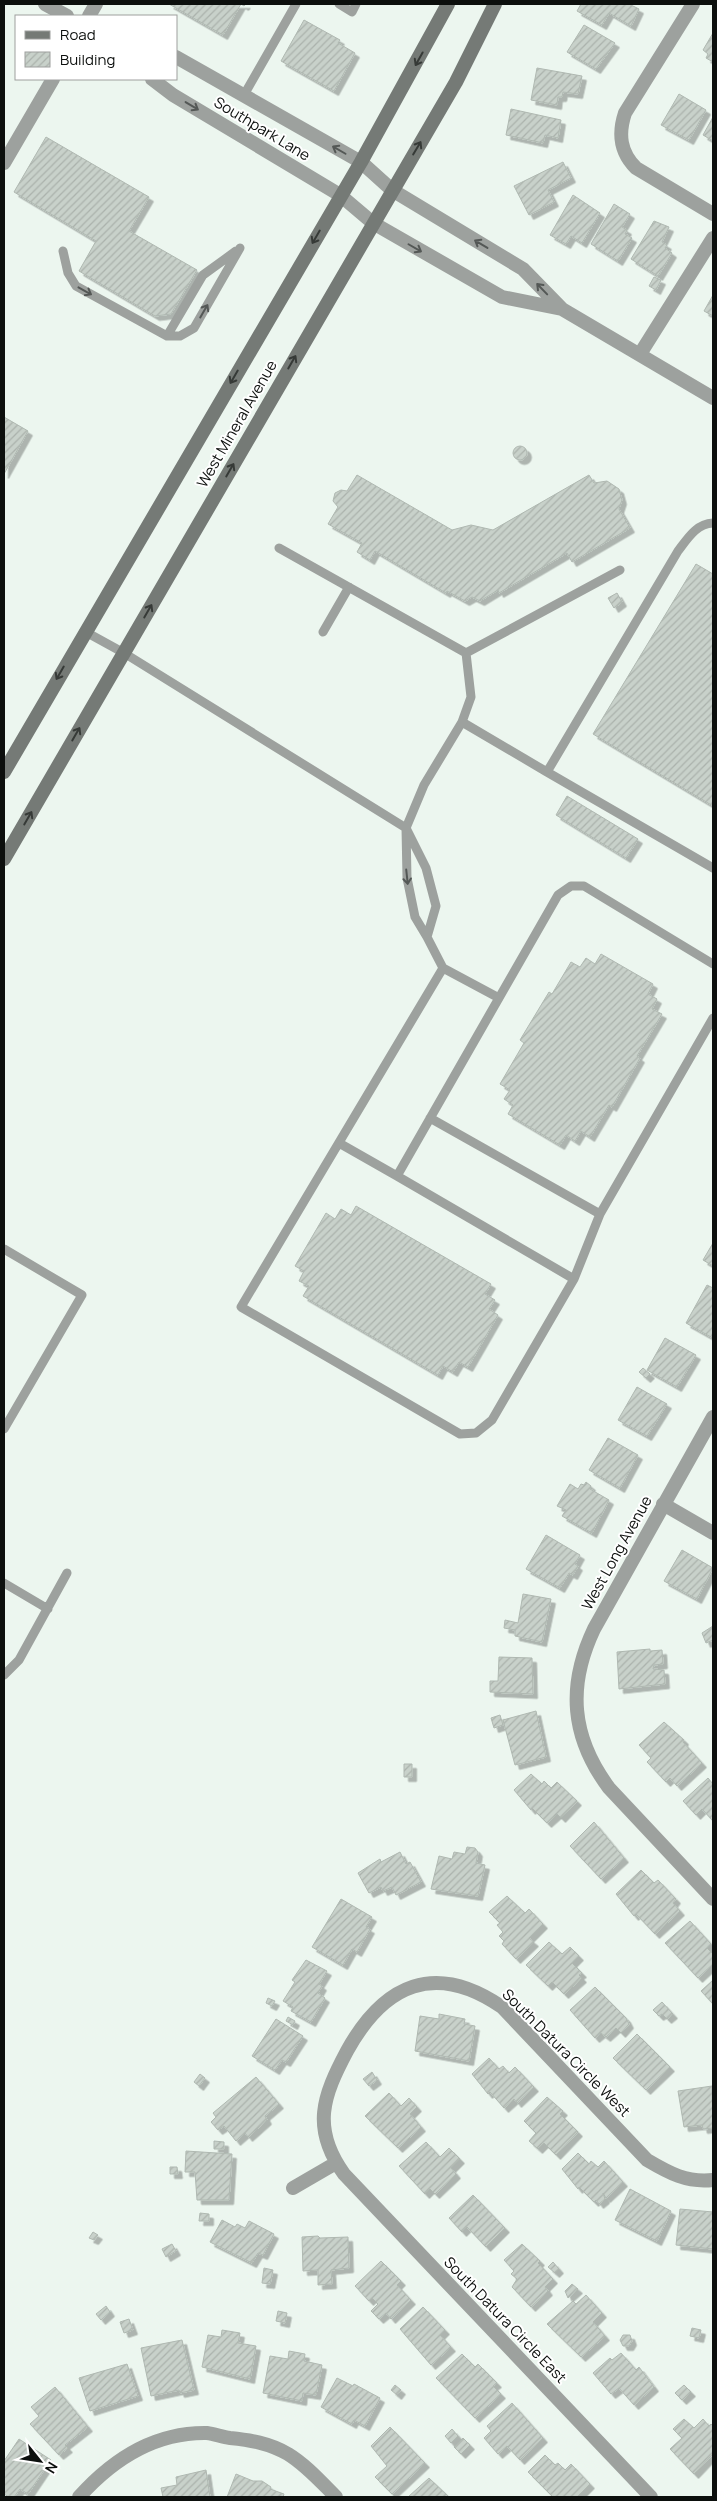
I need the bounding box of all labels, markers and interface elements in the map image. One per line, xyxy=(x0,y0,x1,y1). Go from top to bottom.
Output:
legend xyxy=(15,15,178,80)
text: Road xyxy=(60,24,96,45)
text: Building xyxy=(60,49,115,70)
one-way arrow xyxy=(414,51,423,66)
street label: Southpark Lane xyxy=(210,92,314,166)
one-way arrow xyxy=(185,102,199,112)
one-way arrow xyxy=(412,142,422,156)
one-way arrow xyxy=(333,144,347,154)
one-way arrow xyxy=(310,229,320,243)
one-way arrow xyxy=(475,238,489,248)
one-way arrow xyxy=(408,243,422,253)
one-way arrow xyxy=(536,283,548,295)
one-way arrow xyxy=(78,287,92,297)
one-way arrow xyxy=(199,304,209,319)
one-way arrow xyxy=(288,355,298,370)
street label: West Mineral Avenue xyxy=(192,356,282,491)
one-way arrow xyxy=(228,369,238,383)
one-way arrow xyxy=(225,463,235,478)
one-way arrow xyxy=(143,603,153,618)
one-way arrow xyxy=(55,666,65,681)
one-way arrow xyxy=(72,727,82,741)
one-way arrow xyxy=(23,811,33,825)
one-way arrow xyxy=(403,868,412,884)
street label: West Long Avenue xyxy=(576,1492,657,1614)
street label: South Datura Circle West xyxy=(498,1984,635,2121)
street label: South Datura Circle East xyxy=(439,2252,571,2387)
north arrow xyxy=(15,2436,65,2486)
text: N xyxy=(41,2459,62,2477)

